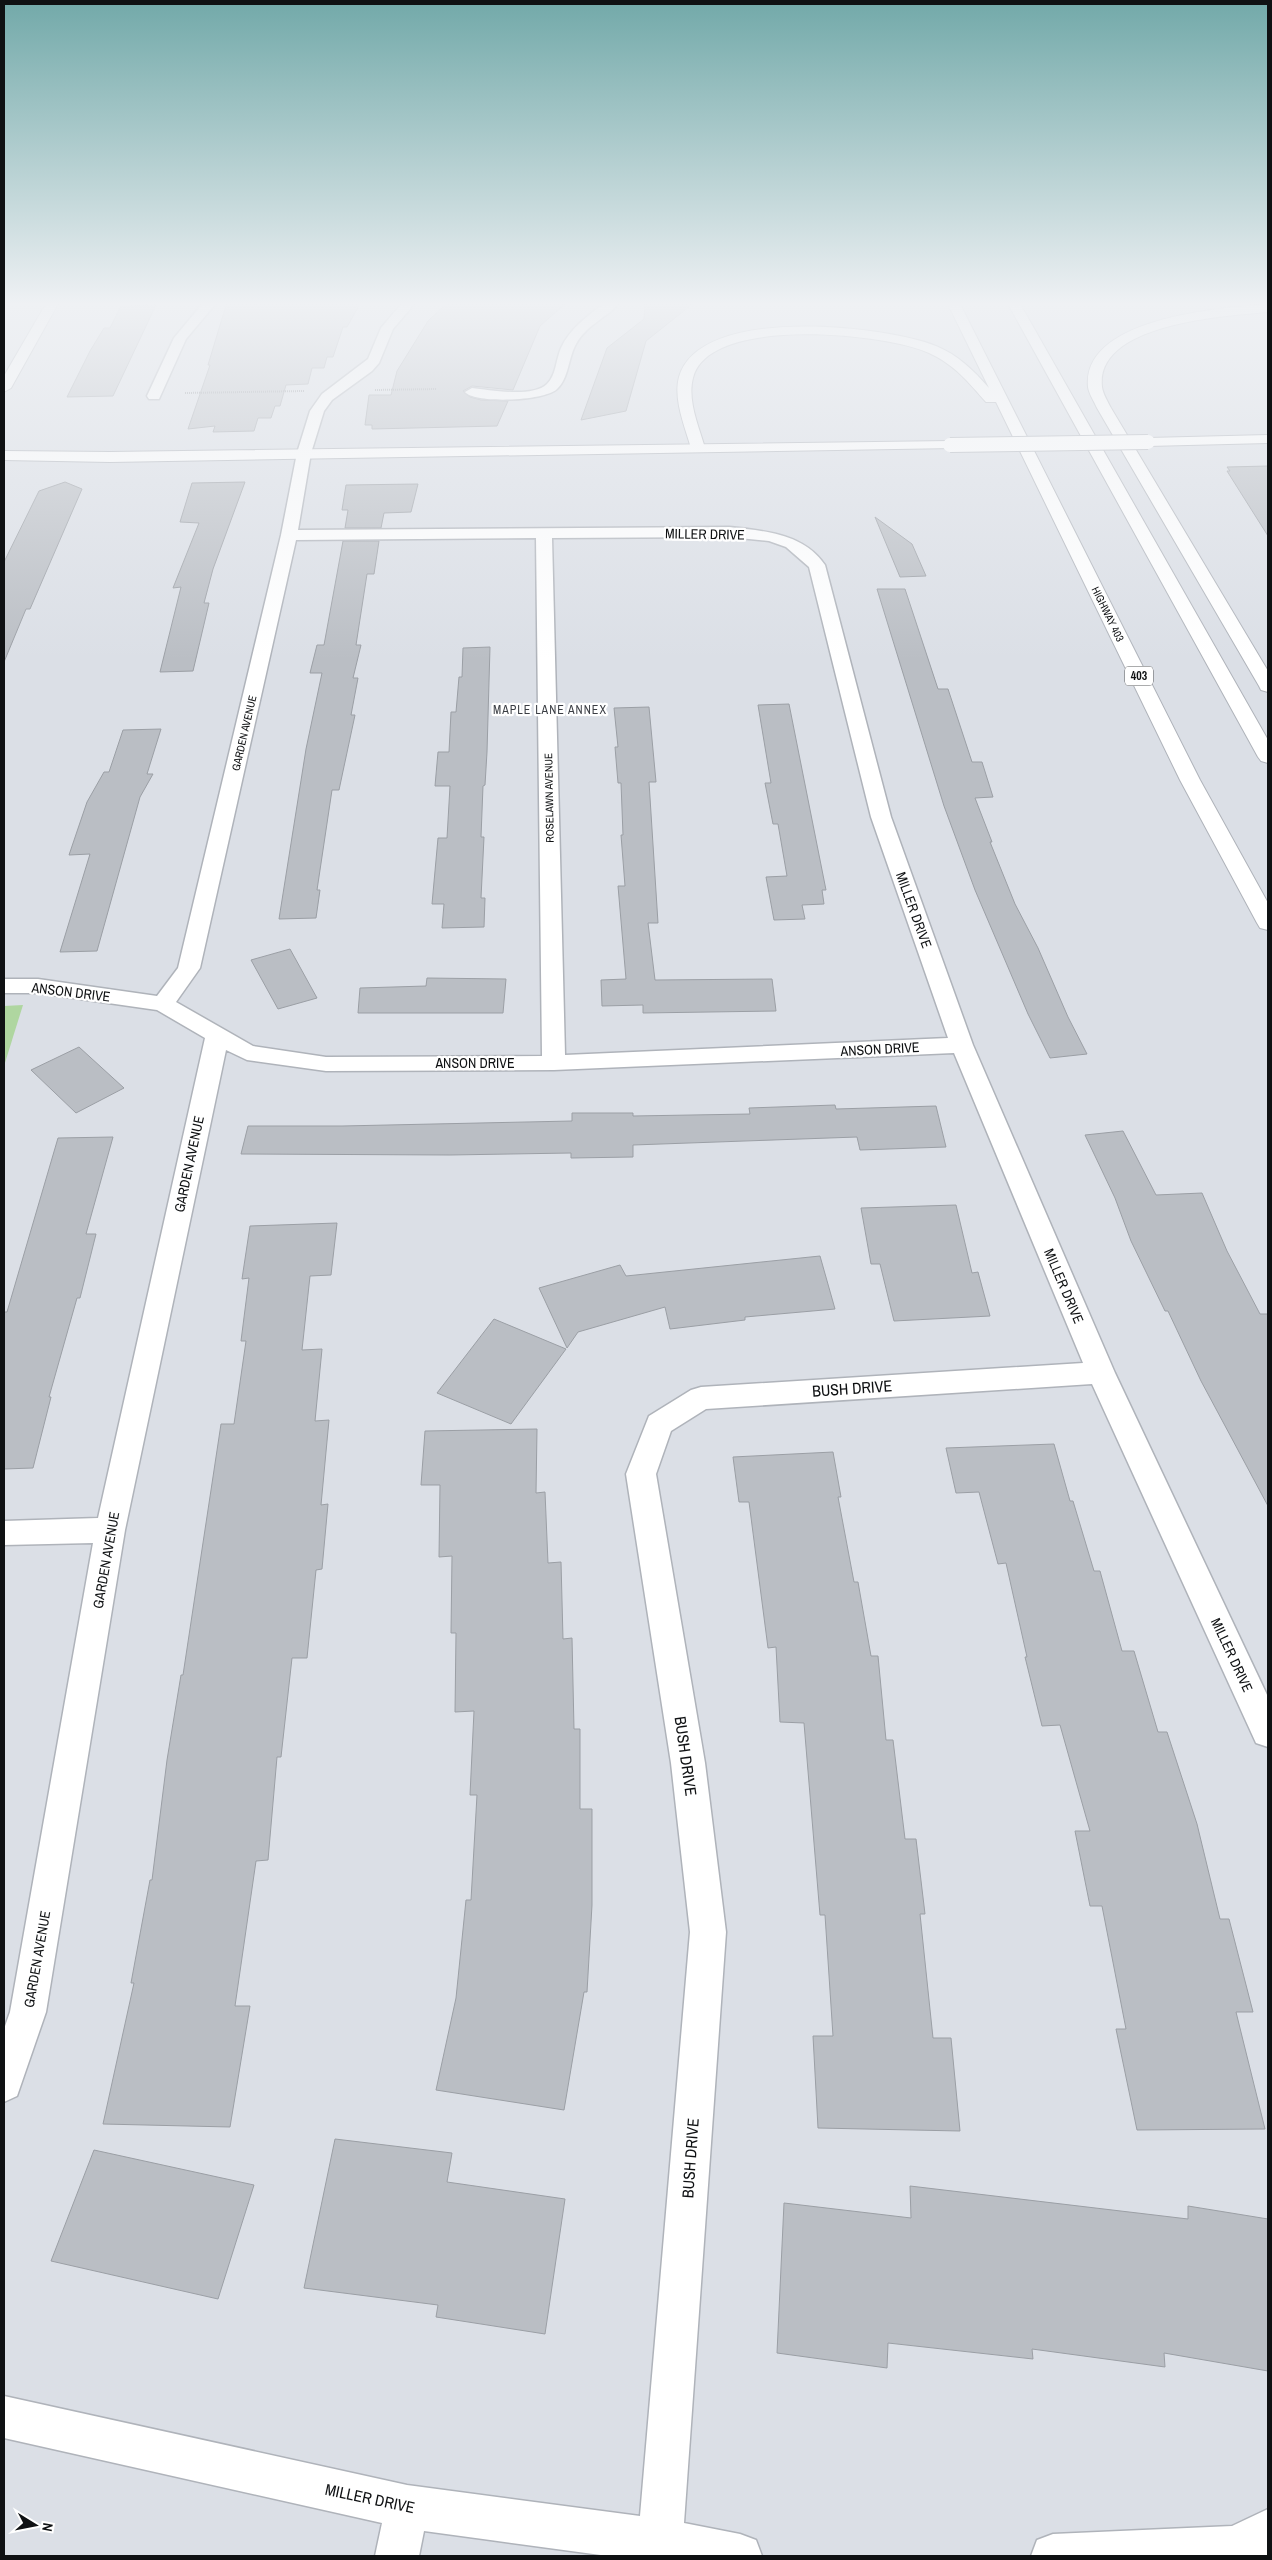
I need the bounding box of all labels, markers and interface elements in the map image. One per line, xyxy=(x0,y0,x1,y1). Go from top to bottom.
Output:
street label: MILLER DRIVE xyxy=(665,524,745,544)
street label: HIGHWAY 403 xyxy=(1089,584,1127,644)
road number: 403 xyxy=(1125,666,1153,686)
street label: GARDEN AVENUE xyxy=(229,694,259,772)
district label: MAPLE LANE ANNEX xyxy=(493,702,607,718)
street label: ROSELAWN AVENUE xyxy=(541,753,557,843)
street label: MILLER DRIVE xyxy=(892,869,936,951)
street label: ANSON DRIVE xyxy=(30,978,111,1006)
street label: ANSON DRIVE xyxy=(839,1038,920,1060)
street label: ANSON DRIVE xyxy=(434,1054,515,1072)
street label: GARDEN AVENUE xyxy=(170,1114,208,1214)
street label: MILLER DRIVE xyxy=(1040,1246,1088,1326)
street label: BUSH DRIVE xyxy=(811,1374,893,1402)
street label: GARDEN AVENUE xyxy=(89,1510,123,1610)
street label: MILLER DRIVE xyxy=(1207,1615,1257,1695)
street label: BUSH DRIVE xyxy=(670,1715,702,1797)
street label: GARDEN AVENUE xyxy=(20,1909,54,2009)
street label: BUSH DRIVE xyxy=(676,2117,704,2199)
street label: MILLER DRIVE xyxy=(323,2478,417,2518)
north arrow xyxy=(10,2500,60,2550)
text: N xyxy=(38,2522,57,2533)

